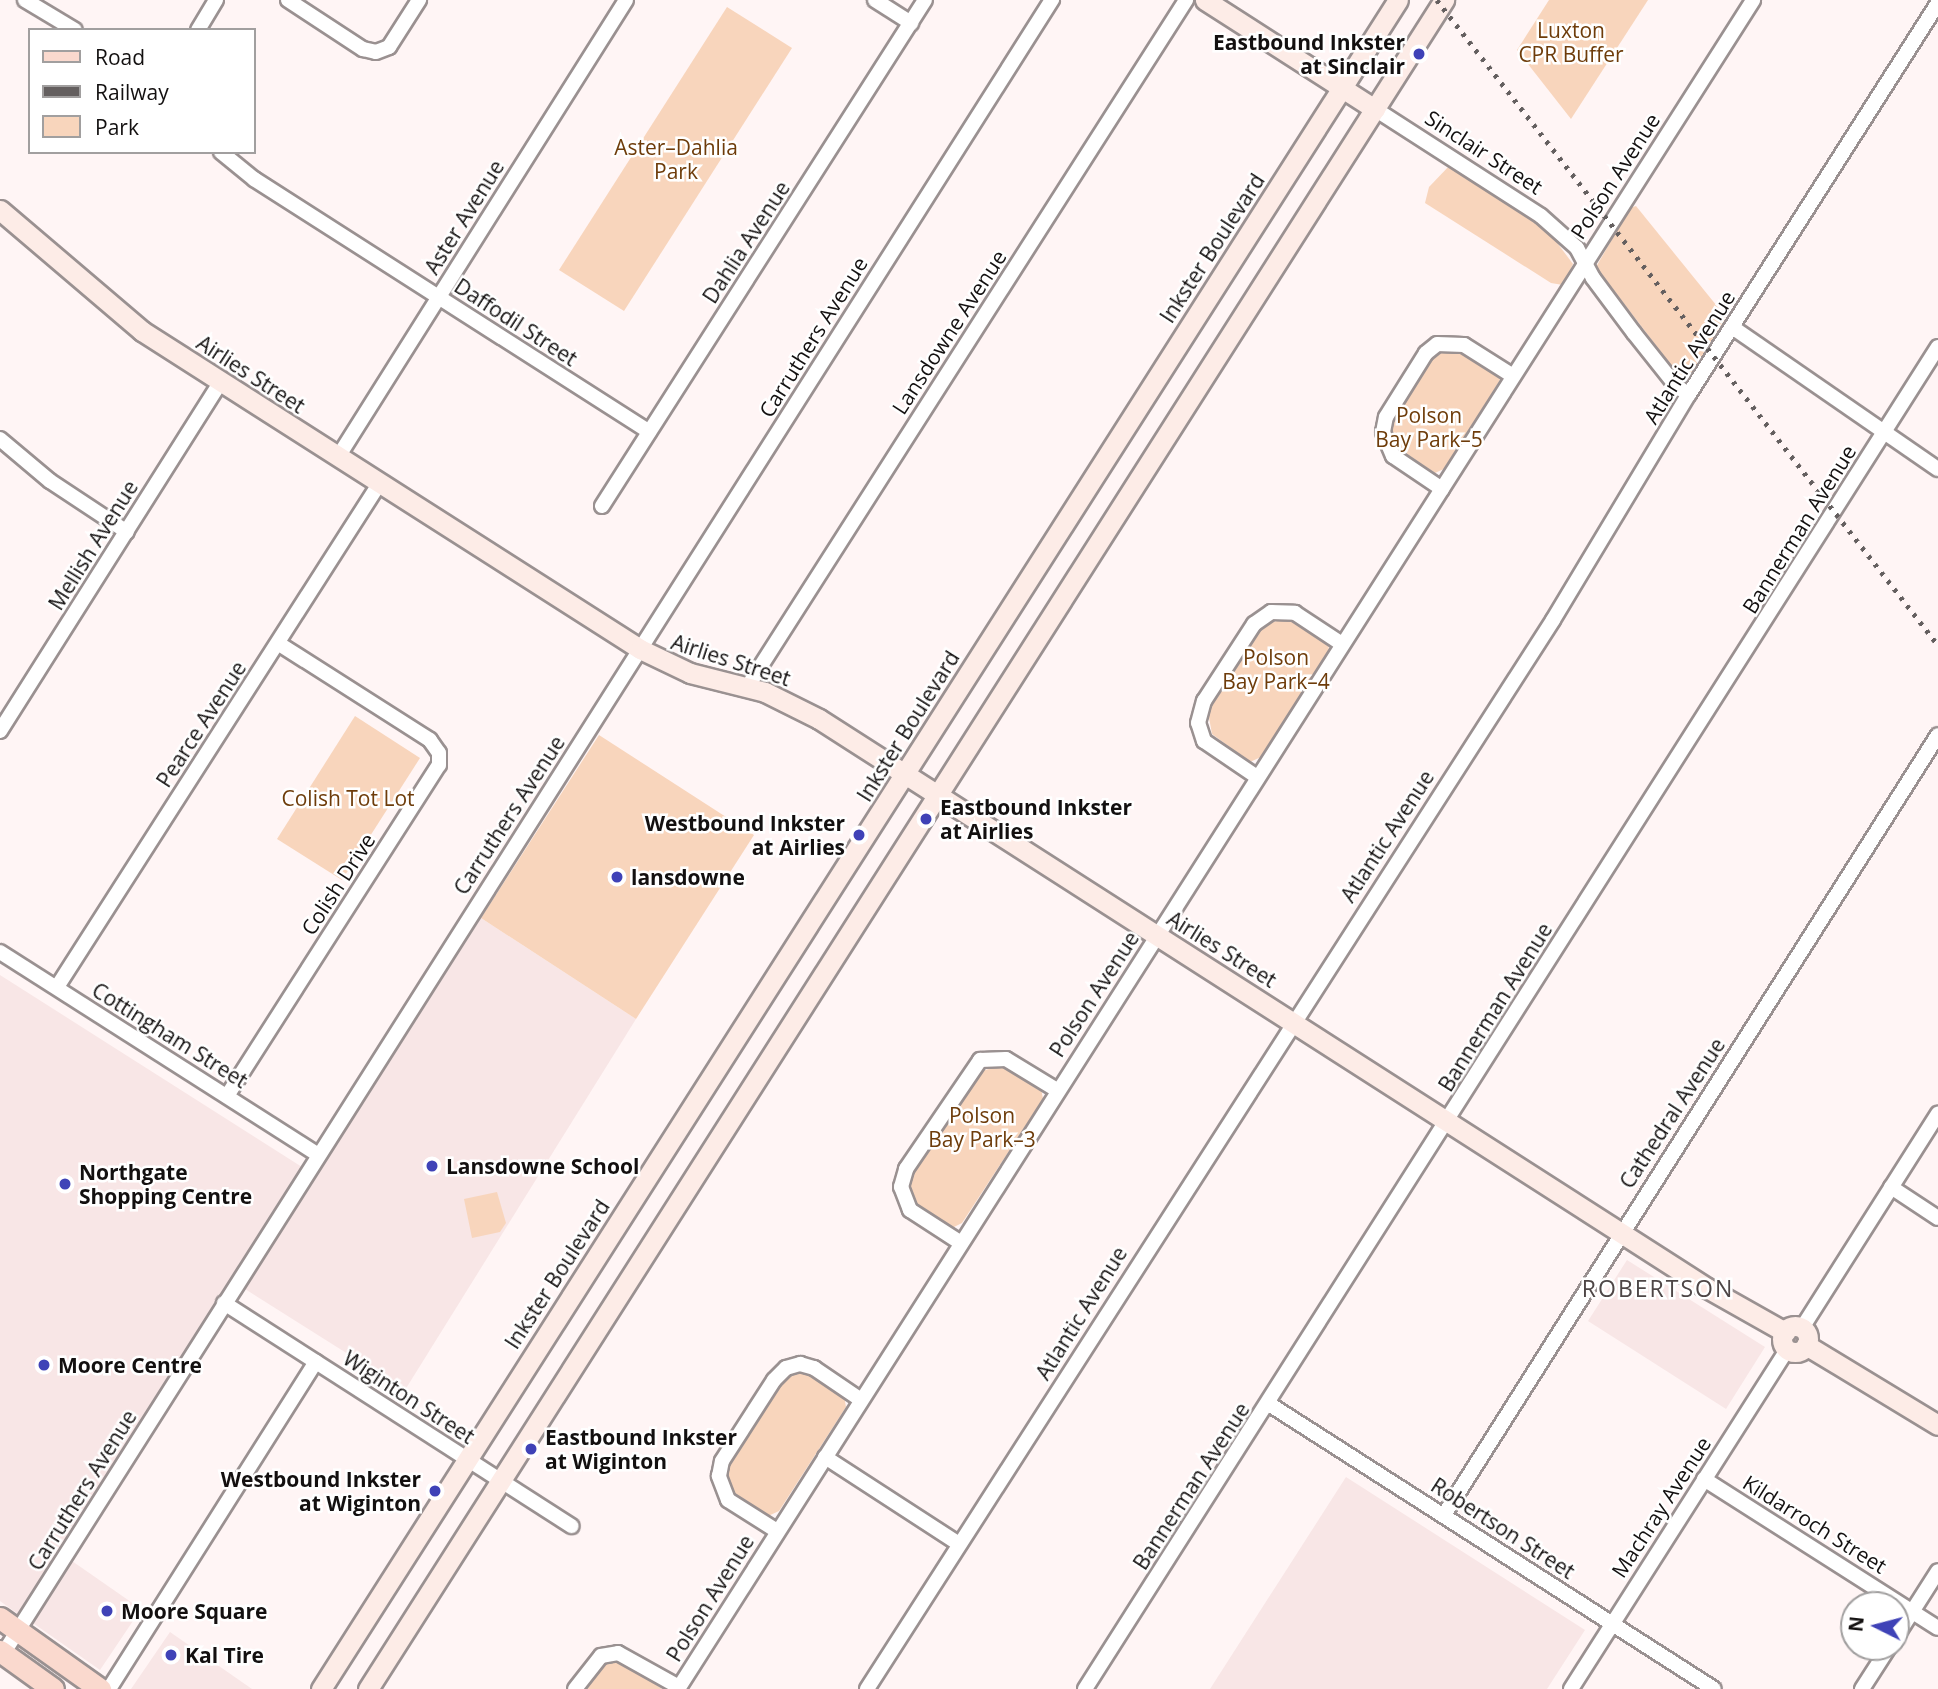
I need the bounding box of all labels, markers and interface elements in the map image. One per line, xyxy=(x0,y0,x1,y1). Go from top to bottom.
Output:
park label: Luxton CPR Buffer xyxy=(1518,17,1624,67)
legend xyxy=(28,28,256,154)
place label: Eastbound Inkster at Sinclair xyxy=(1213,29,1405,79)
text: Road xyxy=(95,43,145,71)
marker: Eastbound Inkster at Sinclair xyxy=(1411,46,1427,62)
text: Railway xyxy=(95,78,169,106)
street label: Sinclair Street xyxy=(1421,105,1547,199)
street label: Polson Avenue xyxy=(1565,108,1665,244)
text: Park xyxy=(95,113,139,141)
park label: Aster–Dahlia Park xyxy=(614,134,738,184)
street label: Aster Avenue xyxy=(419,155,509,279)
street label: Inkster Boulevard xyxy=(1154,169,1270,327)
street label: Dahlia Avenue xyxy=(697,176,795,308)
street label: Lansdowne Avenue xyxy=(887,245,1011,419)
street label: Carruthers Avenue xyxy=(753,252,873,422)
street label: Daffodil Street xyxy=(450,273,582,371)
street label: Atlantic Avenue xyxy=(1638,286,1740,428)
street label: Airlies Street xyxy=(192,330,310,418)
park label: Polson Bay Park–5 xyxy=(1375,402,1483,452)
street label: Bannerman Avenue xyxy=(1737,440,1861,618)
street label: Mellish Avenue xyxy=(43,476,143,614)
street label: Airlies Street xyxy=(668,629,794,691)
park label: Polson Bay Park–4 xyxy=(1222,644,1330,694)
street label: Inkster Boulevard xyxy=(852,646,964,806)
street label: Pearce Avenue xyxy=(151,656,251,792)
street label: Carruthers Avenue xyxy=(448,731,570,899)
street label: Atlantic Avenue xyxy=(1335,765,1439,907)
park label: Colish Tot Lot xyxy=(281,785,415,811)
place label: Eastbound Inkster at Airlies xyxy=(940,794,1132,844)
place label: Westbound Inkster at Airlies xyxy=(645,810,845,860)
marker: Eastbound Inkster at Airlies xyxy=(918,811,934,827)
marker: Westbound Inkster at Airlies xyxy=(851,827,867,843)
street label: Colish Drive xyxy=(296,828,380,940)
place label: lansdowne xyxy=(631,864,745,890)
marker: lansdowne xyxy=(609,869,625,885)
street label: Airlies Street xyxy=(1163,906,1281,992)
street label: Bannerman Avenue xyxy=(1433,918,1557,1096)
street label: Polson Avenue xyxy=(1044,926,1144,1062)
street label: Cottingham Street xyxy=(88,977,252,1093)
street label: Cathedral Avenue xyxy=(1614,1033,1730,1193)
park label: Polson Bay Park–3 xyxy=(928,1102,1036,1152)
place label: Lansdowne School xyxy=(446,1153,639,1179)
marker: Lansdowne School xyxy=(424,1158,440,1174)
place label: Northgate Shopping Centre xyxy=(79,1159,252,1209)
marker: Northgate Shopping Centre xyxy=(57,1176,73,1192)
street label: Inkster Boulevard xyxy=(499,1195,615,1353)
street label: Atlantic Avenue xyxy=(1030,1242,1132,1384)
district label: ROBERTSON xyxy=(1583,1274,1733,1302)
street label: Wiginton Street xyxy=(339,1345,479,1449)
place label: Moore Centre xyxy=(58,1352,202,1378)
marker: Moore Centre xyxy=(36,1357,52,1373)
street label: Bannerman Avenue xyxy=(1128,1398,1254,1574)
street label: Carruthers Avenue xyxy=(22,1405,142,1575)
place label: Eastbound Inkster at Wiginton xyxy=(545,1424,737,1474)
street label: Machray Avenue xyxy=(1606,1432,1716,1582)
marker: Eastbound Inkster at Wiginton xyxy=(523,1441,539,1457)
place label: Westbound Inkster at Wiginton xyxy=(221,1466,421,1516)
street label: Kildarroch Street xyxy=(1738,1470,1892,1578)
street label: Robertson Street xyxy=(1427,1472,1579,1584)
marker: Westbound Inkster at Wiginton xyxy=(427,1483,443,1499)
street label: Polson Avenue xyxy=(661,1530,759,1666)
north arrow xyxy=(1840,1591,1910,1661)
place label: Moore Square xyxy=(121,1598,267,1624)
marker: Moore Square xyxy=(99,1603,115,1619)
text: N xyxy=(1842,1615,1870,1633)
place label: Kal Tire xyxy=(185,1642,264,1668)
marker: Kal Tire xyxy=(163,1647,179,1663)

